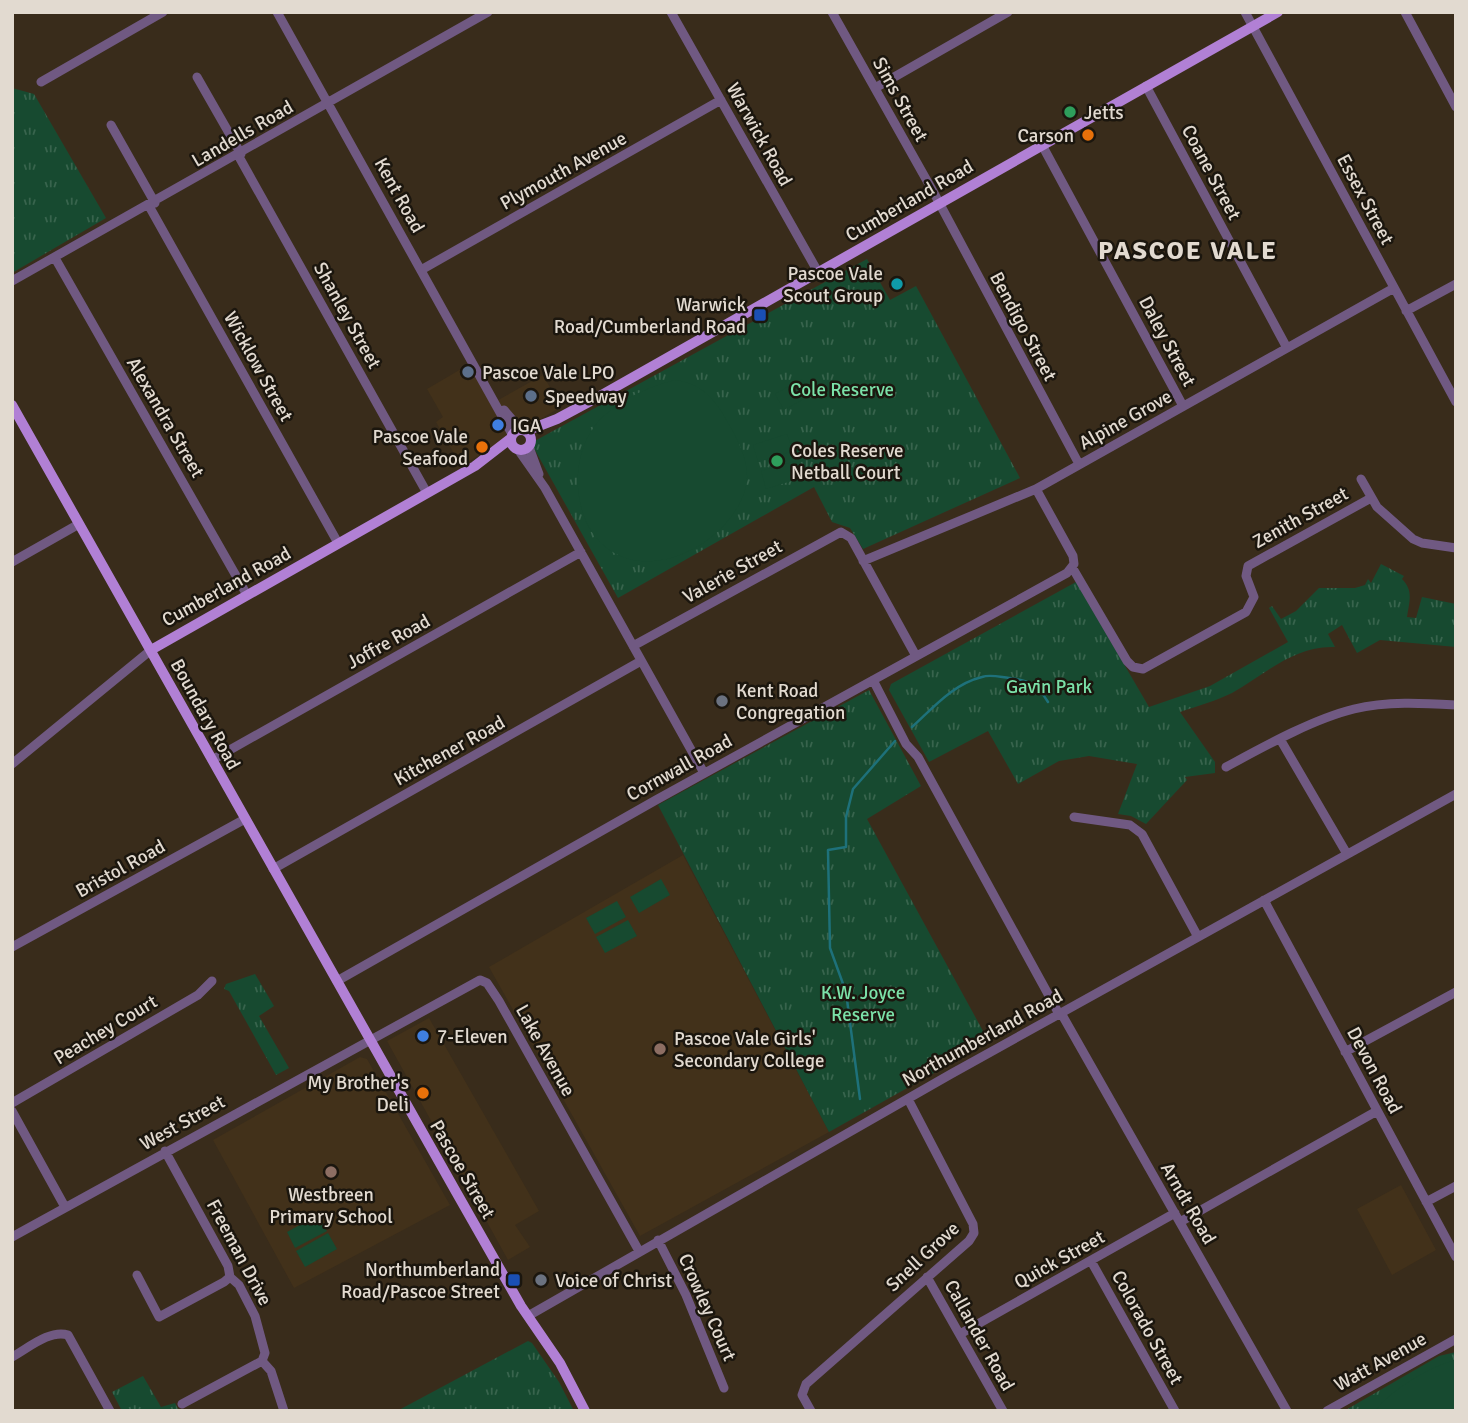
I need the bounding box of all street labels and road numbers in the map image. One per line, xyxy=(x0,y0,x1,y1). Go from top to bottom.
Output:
street label: Sims Street xyxy=(867,53,933,146)
street label: Warwick Road xyxy=(721,78,797,191)
street label: Landells Road xyxy=(187,95,298,173)
street label: Coane Street xyxy=(1176,121,1246,225)
street label: Plymouth Avenue xyxy=(496,126,631,216)
street label: Essex Street xyxy=(1331,150,1399,249)
street label: Kent Road xyxy=(369,154,430,237)
street label: Cumberland Road xyxy=(841,154,978,247)
street label: Shanley Street xyxy=(308,258,386,373)
street label: Bendigo Street xyxy=(984,268,1062,385)
street label: Daley Street xyxy=(1133,292,1201,391)
street label: Wicklow Street xyxy=(218,307,298,426)
street label: Alexandra Street xyxy=(121,353,209,482)
street label: Alpine Grove xyxy=(1075,384,1176,455)
street label: Zenith Street xyxy=(1248,482,1353,554)
street label: Valerie Street xyxy=(678,534,787,609)
street label: Cumberland Road xyxy=(158,541,295,632)
street label: Joffre Road xyxy=(343,609,434,675)
street label: Boundary Road xyxy=(165,655,245,774)
street label: Kitchener Road xyxy=(390,710,509,791)
street label: Cornwall Road xyxy=(622,729,737,807)
street label: Bristol Road xyxy=(71,834,170,903)
street label: Northumberland Road xyxy=(898,984,1067,1092)
street label: Peachey Court xyxy=(49,989,162,1070)
street label: Lake Avenue xyxy=(510,1000,580,1101)
street label: Devon Road xyxy=(1341,1023,1407,1118)
street label: West Street xyxy=(136,1090,230,1156)
street label: Pascoe Street xyxy=(424,1116,500,1224)
street label: Arndt Road xyxy=(1155,1158,1221,1249)
street label: Freeman Drive xyxy=(201,1195,277,1310)
street label: Snell Grove xyxy=(881,1217,965,1297)
street label: Quick Street xyxy=(1010,1225,1109,1295)
street label: Crowley Court xyxy=(673,1250,742,1365)
street label: Colorado Street xyxy=(1106,1266,1188,1389)
street label: Callander Road xyxy=(939,1276,1020,1395)
street label: Watt Avenue xyxy=(1330,1327,1431,1397)

